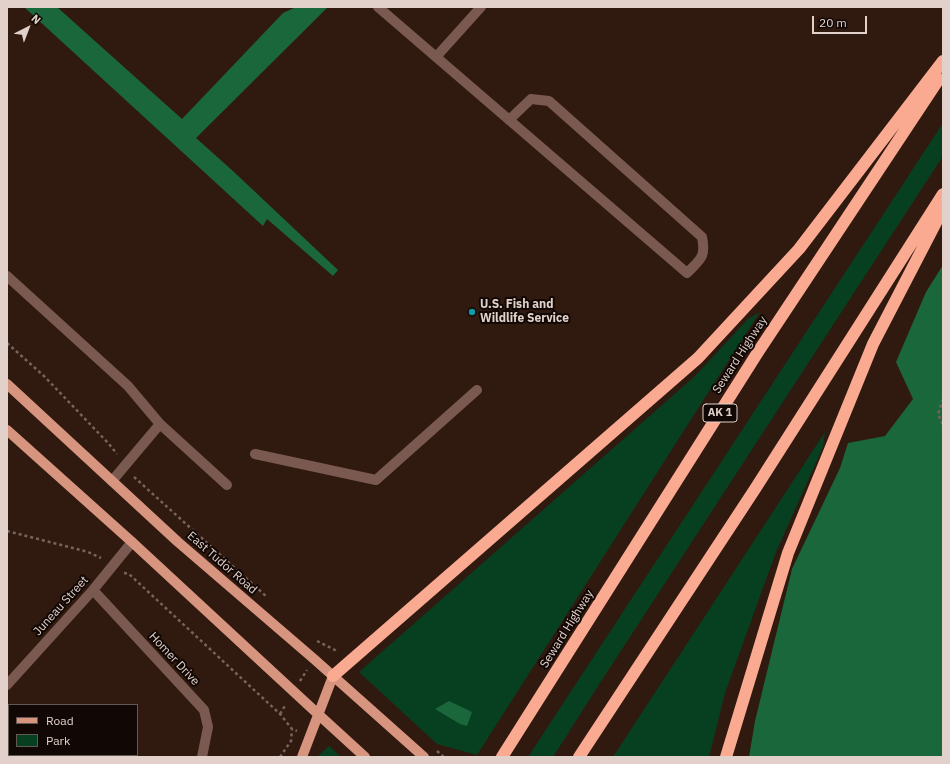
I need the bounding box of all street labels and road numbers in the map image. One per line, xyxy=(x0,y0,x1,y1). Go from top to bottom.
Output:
street label: Seward Highway xyxy=(710,314,770,396)
road number: AK 1 xyxy=(703,404,737,422)
street label: East Tudor Road xyxy=(184,529,260,597)
street label: Juneau Street xyxy=(30,573,92,639)
street label: Seward Highway xyxy=(537,587,597,671)
street label: Homer Drive xyxy=(146,629,202,689)

